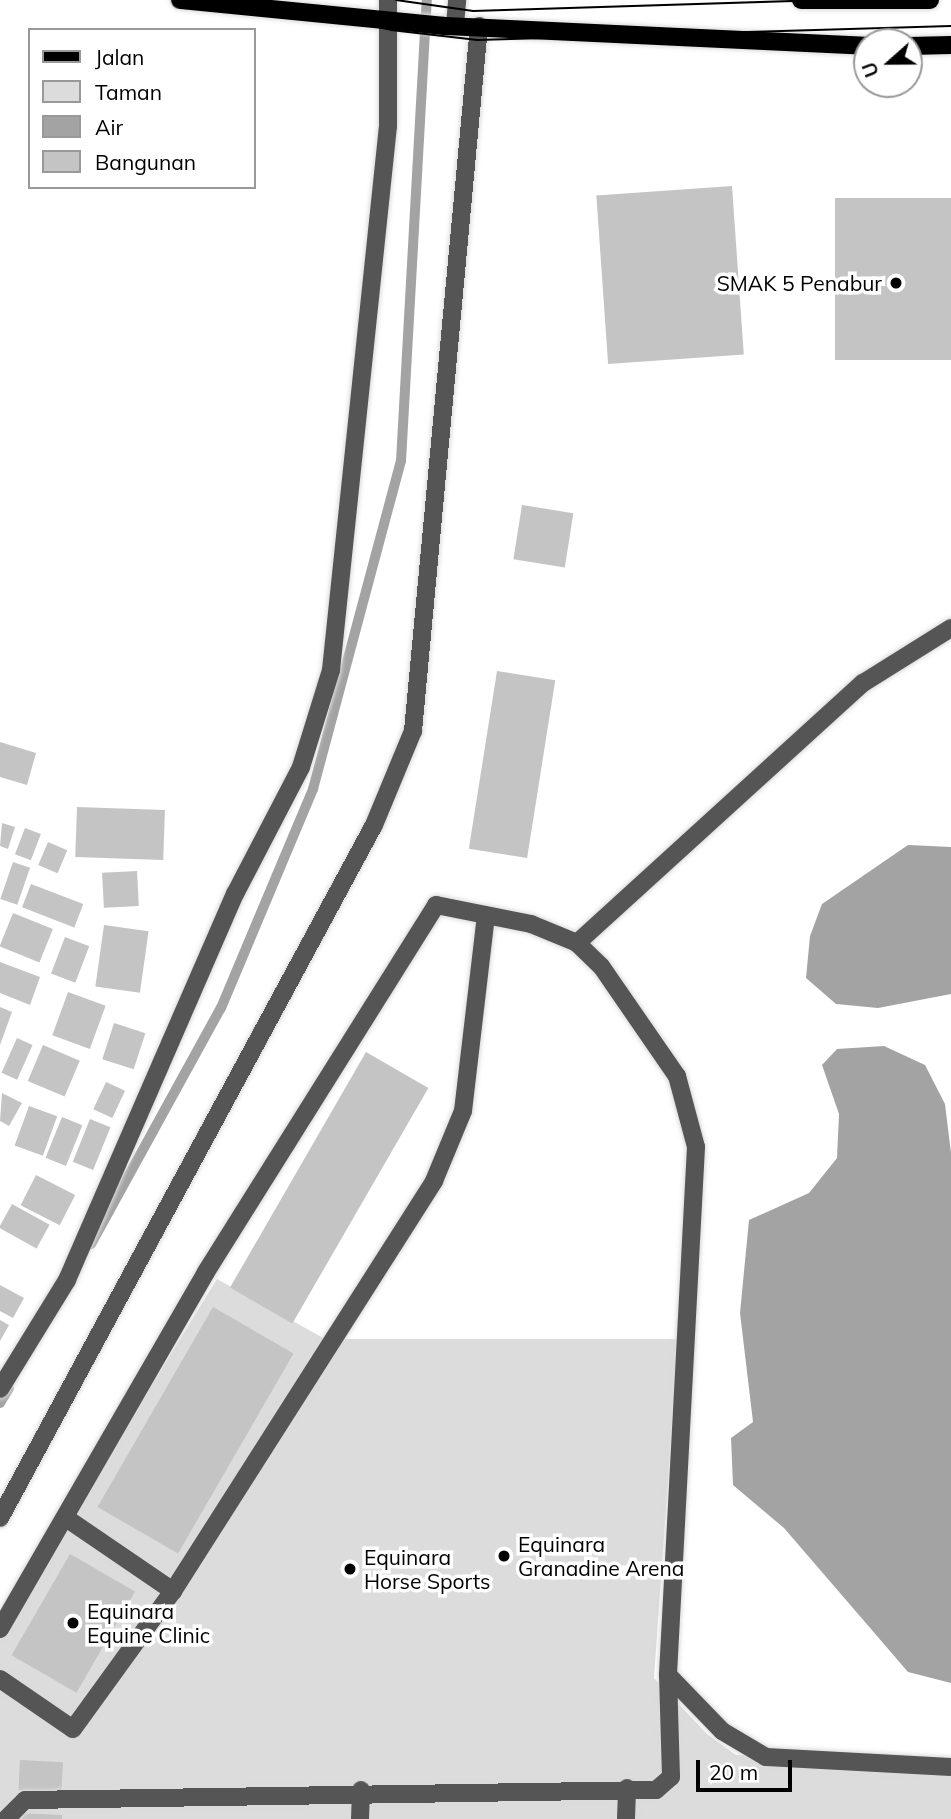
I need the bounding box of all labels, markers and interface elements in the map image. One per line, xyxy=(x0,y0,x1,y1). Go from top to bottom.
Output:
legend xyxy=(28,28,256,189)
north arrow xyxy=(853,28,923,98)
text: Jalan xyxy=(95,44,144,70)
text: U xyxy=(857,59,884,81)
text: Taman xyxy=(95,79,162,105)
text: Air xyxy=(95,114,123,140)
text: Bangunan xyxy=(95,149,196,175)
place label: SMAK 5 Penabur xyxy=(717,270,882,296)
marker: SMAK 5 Penabur xyxy=(888,275,904,291)
place label: Equinara Granadine Arena xyxy=(518,1531,684,1581)
place label: Equinara Horse Sports xyxy=(364,1544,491,1594)
marker: Equinara Granadine Arena xyxy=(496,1548,512,1564)
marker: Equinara Horse Sports xyxy=(342,1561,358,1577)
place label: Equinara Equine Clinic xyxy=(87,1598,210,1648)
marker: Equinara Equine Clinic xyxy=(65,1615,81,1631)
scale bar xyxy=(699,1745,795,1789)
text: 20 m xyxy=(709,1759,758,1785)

